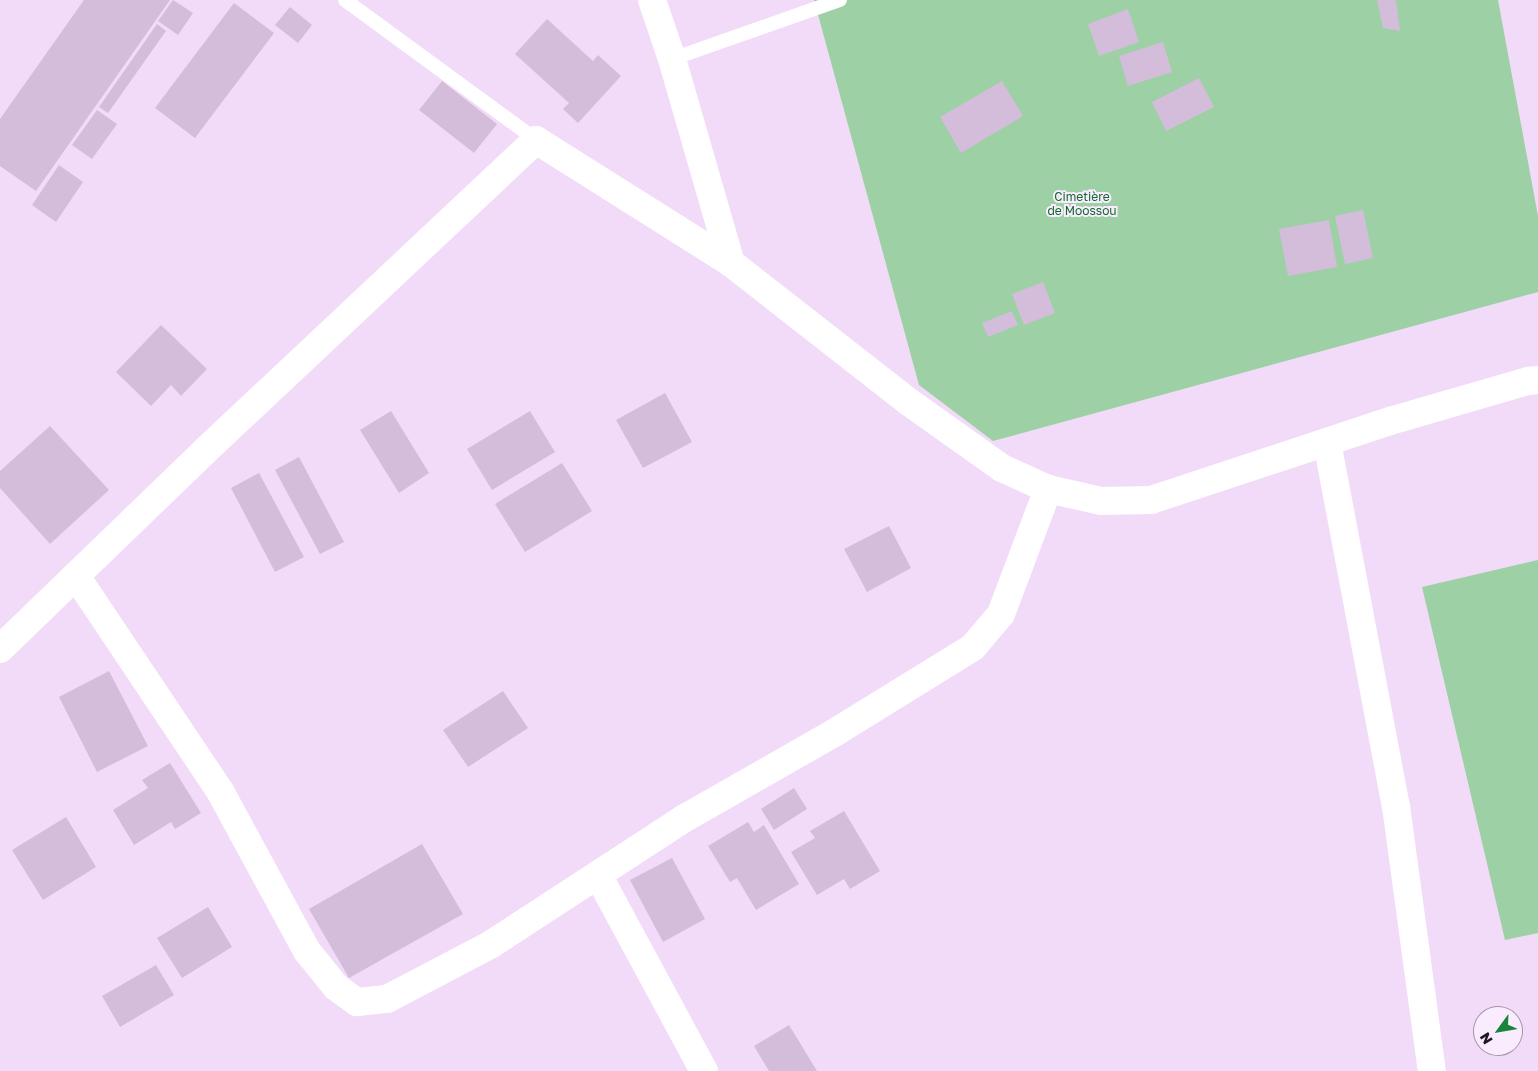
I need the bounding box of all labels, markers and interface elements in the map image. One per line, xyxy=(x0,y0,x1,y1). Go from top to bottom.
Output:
park label: Cimetière de Moossou xyxy=(1047,190,1117,218)
north arrow xyxy=(1473,1006,1523,1056)
text: N xyxy=(1476,1030,1496,1048)

